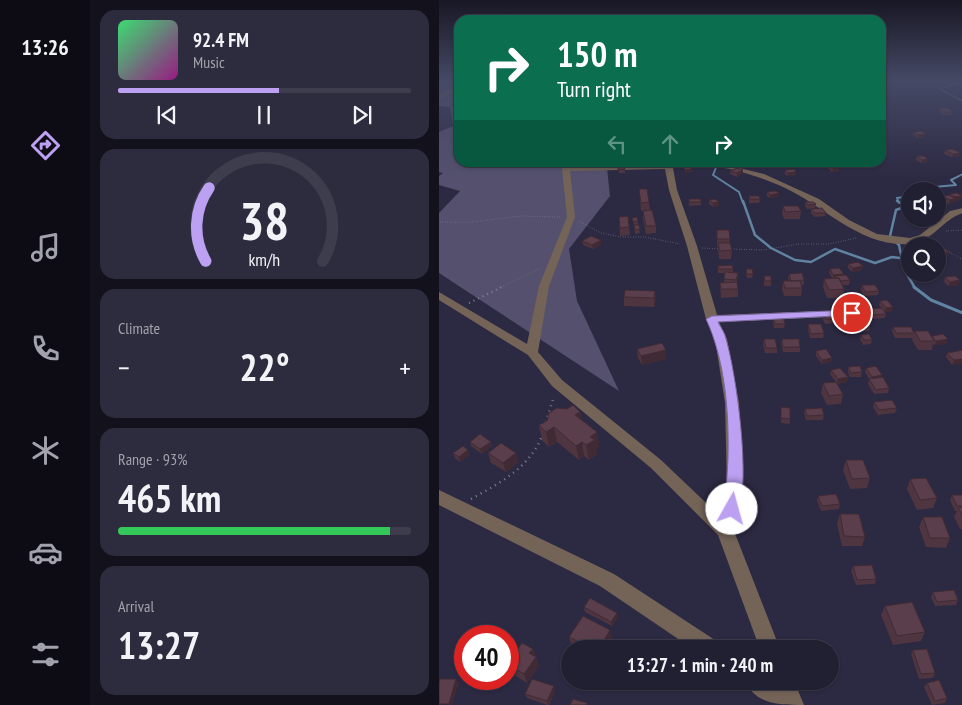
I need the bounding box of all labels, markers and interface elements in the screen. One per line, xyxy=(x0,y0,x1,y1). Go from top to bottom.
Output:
text: 92.4 FM xyxy=(193,28,249,52)
text: 150 m xyxy=(557,31,638,77)
text: 13:26 xyxy=(21,33,69,61)
icon: right xyxy=(474,35,539,100)
text: Music xyxy=(193,52,225,72)
text: Turn right xyxy=(557,75,631,103)
icon: previous xyxy=(153,101,181,129)
icon: pause xyxy=(250,101,278,129)
icon: next xyxy=(348,101,376,129)
icon: directions xyxy=(28,128,63,163)
icon: left xyxy=(603,130,631,158)
icon: ahead xyxy=(656,130,684,158)
icon: right xyxy=(709,130,737,158)
map controls xyxy=(901,182,946,282)
button: sound xyxy=(901,182,946,227)
text: 38 xyxy=(240,187,289,254)
icon: music xyxy=(28,230,63,265)
button: search xyxy=(901,237,946,282)
text: km/h xyxy=(249,248,280,271)
pin xyxy=(831,292,873,334)
icon: arrive xyxy=(838,299,866,327)
text: Climate xyxy=(118,318,160,338)
icon: phone xyxy=(28,331,63,366)
text: 22° xyxy=(239,342,290,391)
text: − xyxy=(118,349,130,386)
text: + xyxy=(399,349,411,386)
icon: climate xyxy=(28,433,63,468)
text: Range · 93% xyxy=(118,449,187,469)
text: 465 km xyxy=(118,473,221,522)
position arrow xyxy=(705,482,757,534)
icon: car xyxy=(28,535,63,570)
text: Arrival xyxy=(118,596,154,616)
text: 13:27 xyxy=(118,620,200,669)
speed limit sign: 40 xyxy=(454,625,519,690)
icon: filters xyxy=(28,637,63,672)
text: 13:27 · 1 min · 240 m xyxy=(627,653,773,677)

